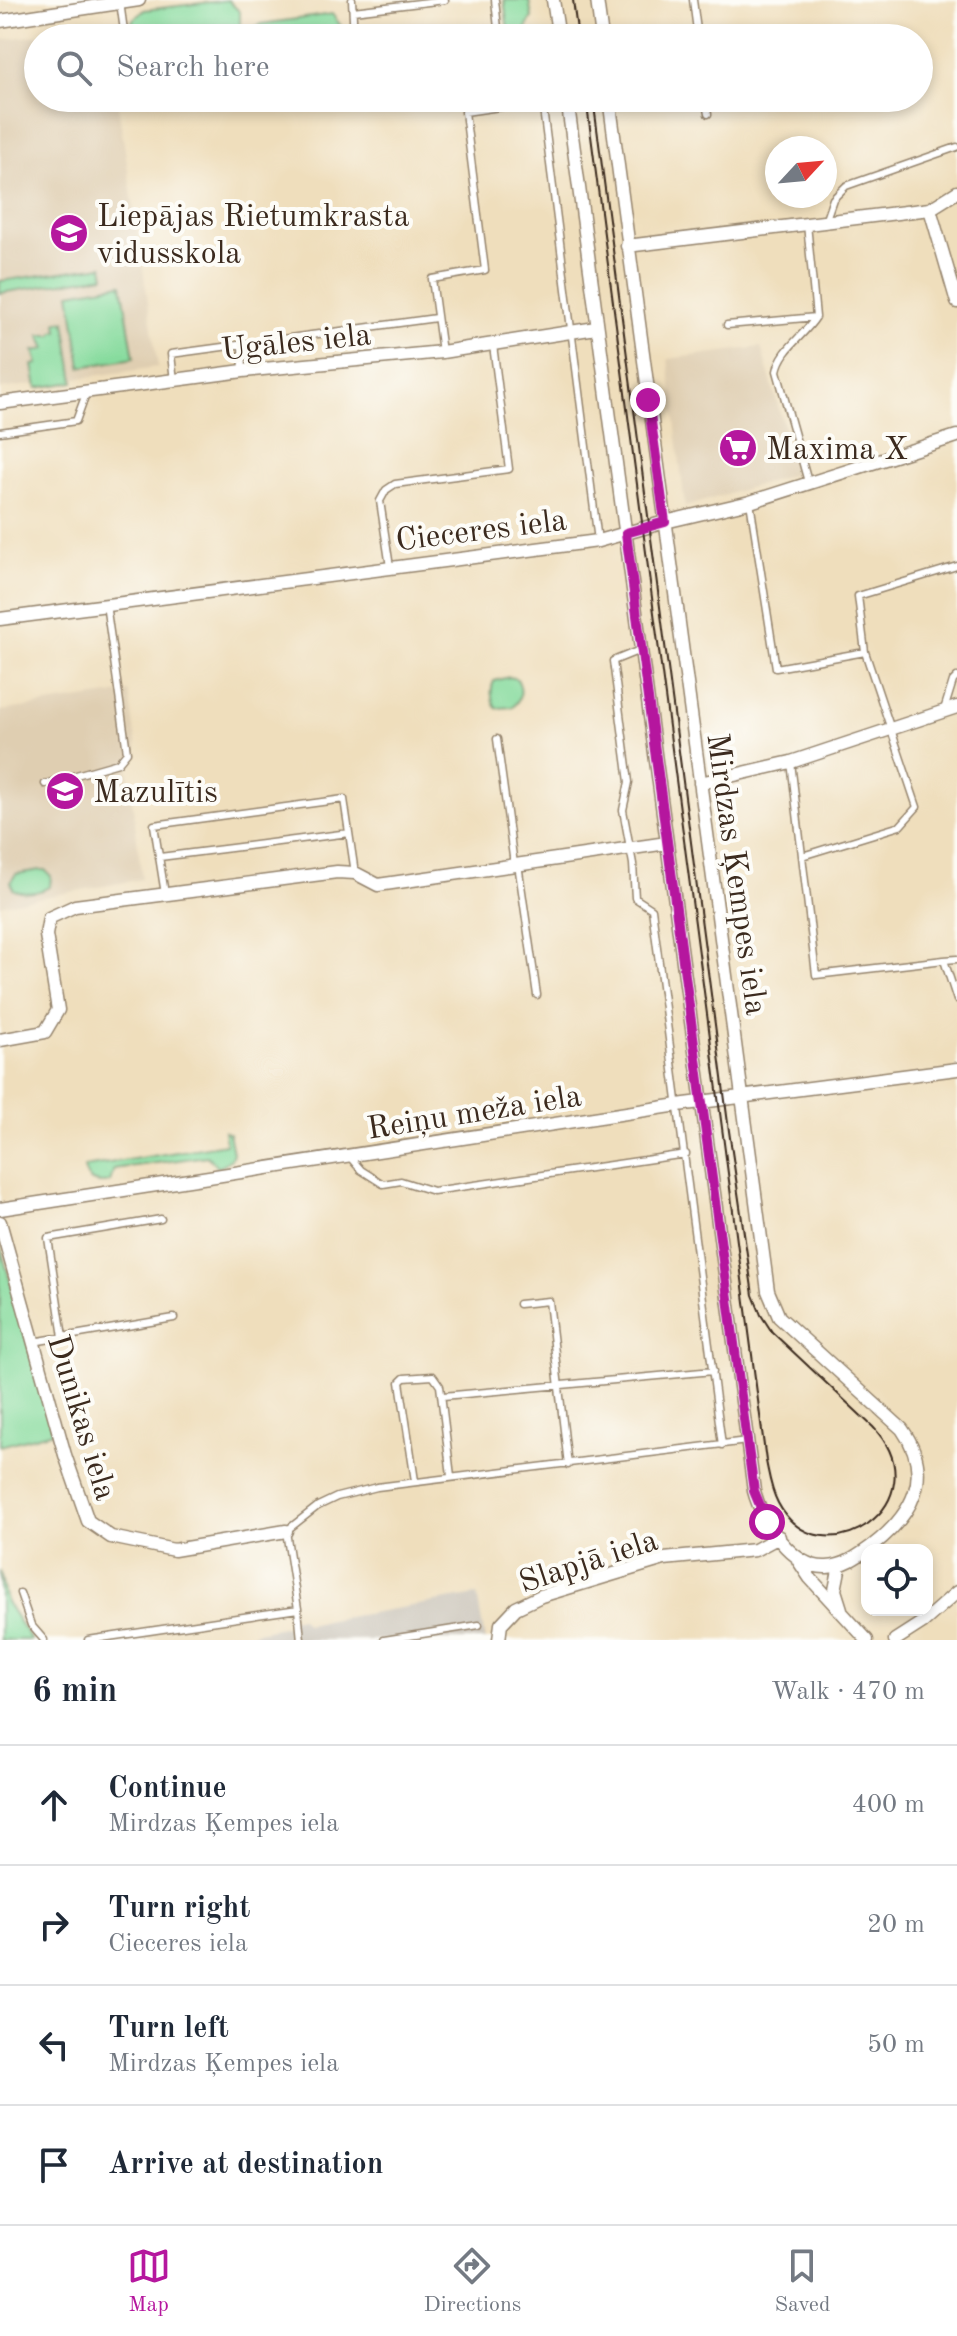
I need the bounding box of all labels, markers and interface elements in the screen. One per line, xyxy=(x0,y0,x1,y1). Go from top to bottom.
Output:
search box xyxy=(24,24,933,112)
icon: search xyxy=(52,46,96,90)
text: Search here xyxy=(116,53,270,83)
north arrow xyxy=(765,136,837,208)
place label: Liepājas Rietumkrasta vidusskola xyxy=(97,202,410,271)
school or university icon: Liepājas Rietumkrasta vidusskola xyxy=(48,212,90,254)
street label: Ugāles iela xyxy=(220,320,373,368)
route end xyxy=(630,382,666,418)
supermarket icon: Maxima X xyxy=(717,427,759,469)
place label: Maxima X xyxy=(766,435,908,467)
street label: Cieceres iela xyxy=(394,506,569,558)
street label: Mirdzas Ķempes iela xyxy=(699,731,771,1018)
school or university icon: Mazulītis xyxy=(44,770,86,812)
place label: Mazulītis xyxy=(93,778,218,810)
street label: Reiņu meža iela xyxy=(365,1081,584,1147)
street label: Dunikas iela xyxy=(40,1331,120,1505)
route start xyxy=(749,1504,785,1540)
street label: Slapjā iela xyxy=(516,1525,662,1600)
map controls xyxy=(861,1544,933,1616)
button: locate xyxy=(861,1544,933,1616)
text: 6 min xyxy=(32,1675,117,1709)
text: Walk · 470 m xyxy=(771,1679,925,1705)
text: Continue xyxy=(108,1774,227,1804)
icon: ahead xyxy=(32,1783,76,1827)
text: 400 m xyxy=(852,1792,925,1818)
text: Mirdzas Ķempes iela xyxy=(108,1811,339,1837)
text: Turn right xyxy=(108,1894,250,1924)
icon: right xyxy=(32,1903,76,1947)
text: 20 m xyxy=(867,1912,925,1938)
text: Cieceres iela xyxy=(108,1931,248,1957)
text: Turn left xyxy=(108,2014,229,2044)
icon: left xyxy=(32,2023,76,2067)
text: 50 m xyxy=(867,2032,925,2058)
text: Mirdzas Ķempes iela xyxy=(108,2051,339,2077)
icon: arrive xyxy=(32,2143,76,2187)
text: Arrive at destination xyxy=(108,2150,383,2180)
tab: Map xyxy=(127,2244,171,2319)
tab: Directions xyxy=(424,2244,521,2319)
tab: Saved xyxy=(774,2244,830,2319)

